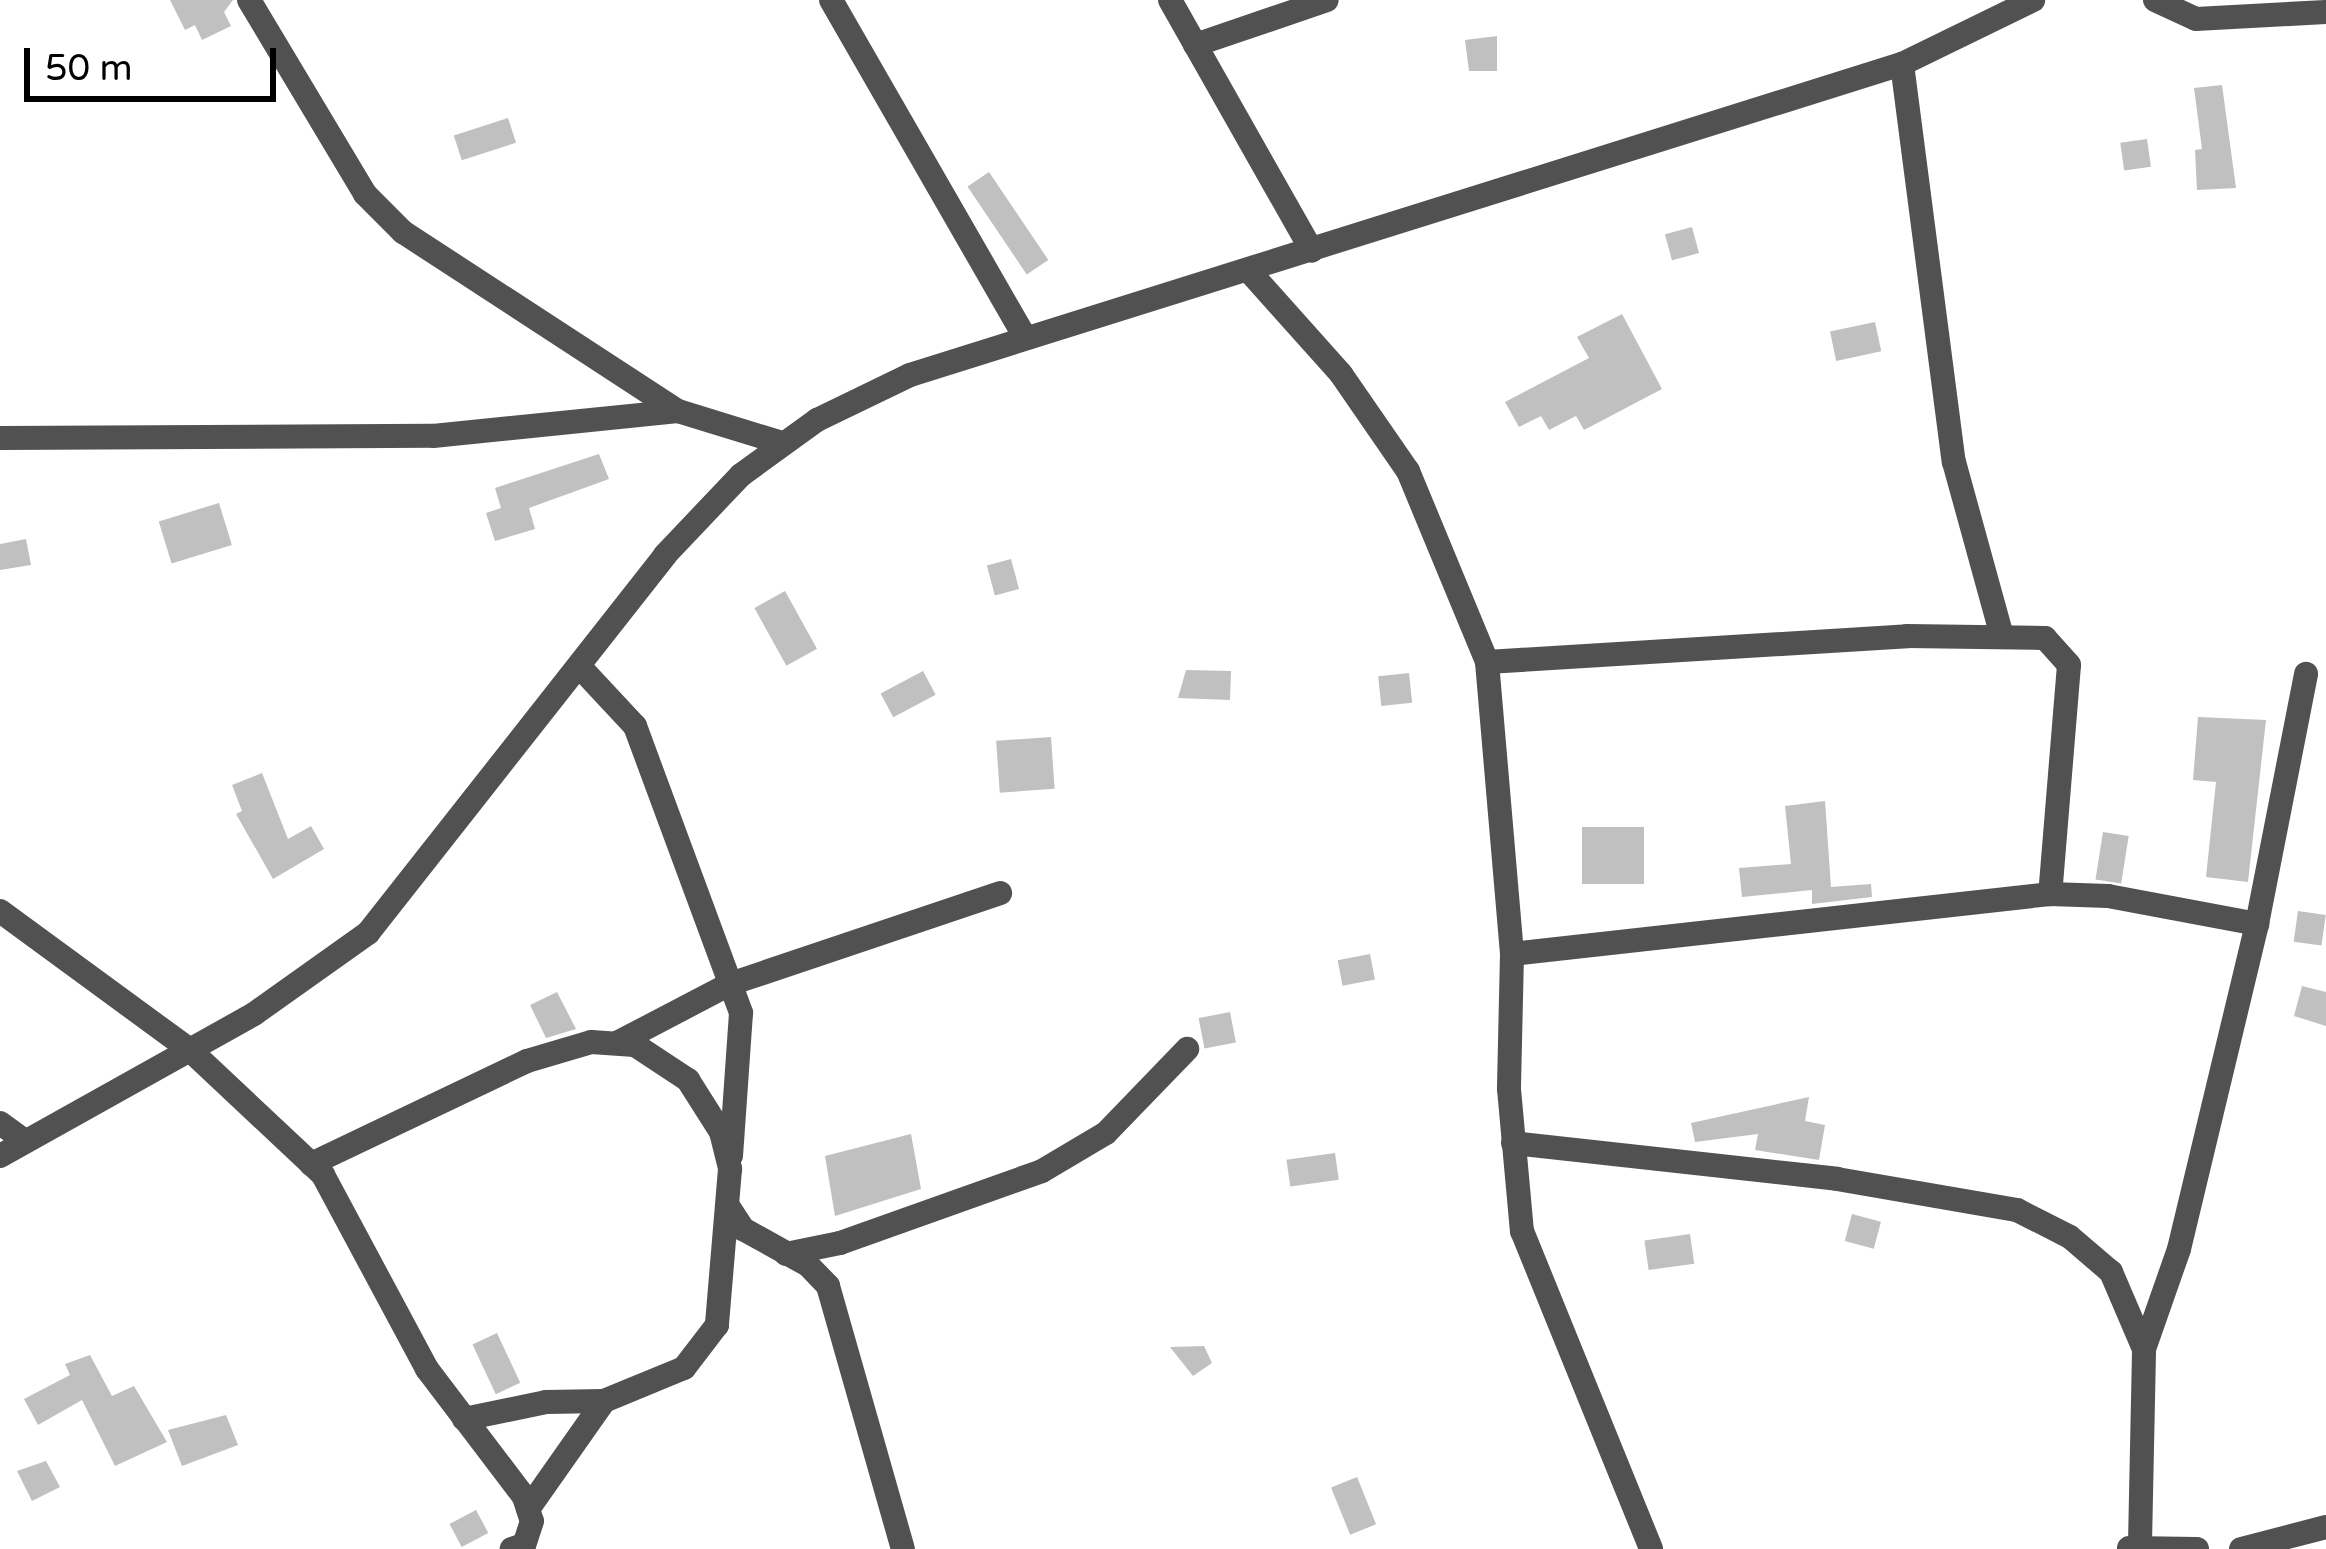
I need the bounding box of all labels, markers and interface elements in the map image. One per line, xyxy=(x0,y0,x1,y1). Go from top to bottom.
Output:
scale bar xyxy=(30,24,282,98)
text: 50 m xyxy=(45,47,133,90)

